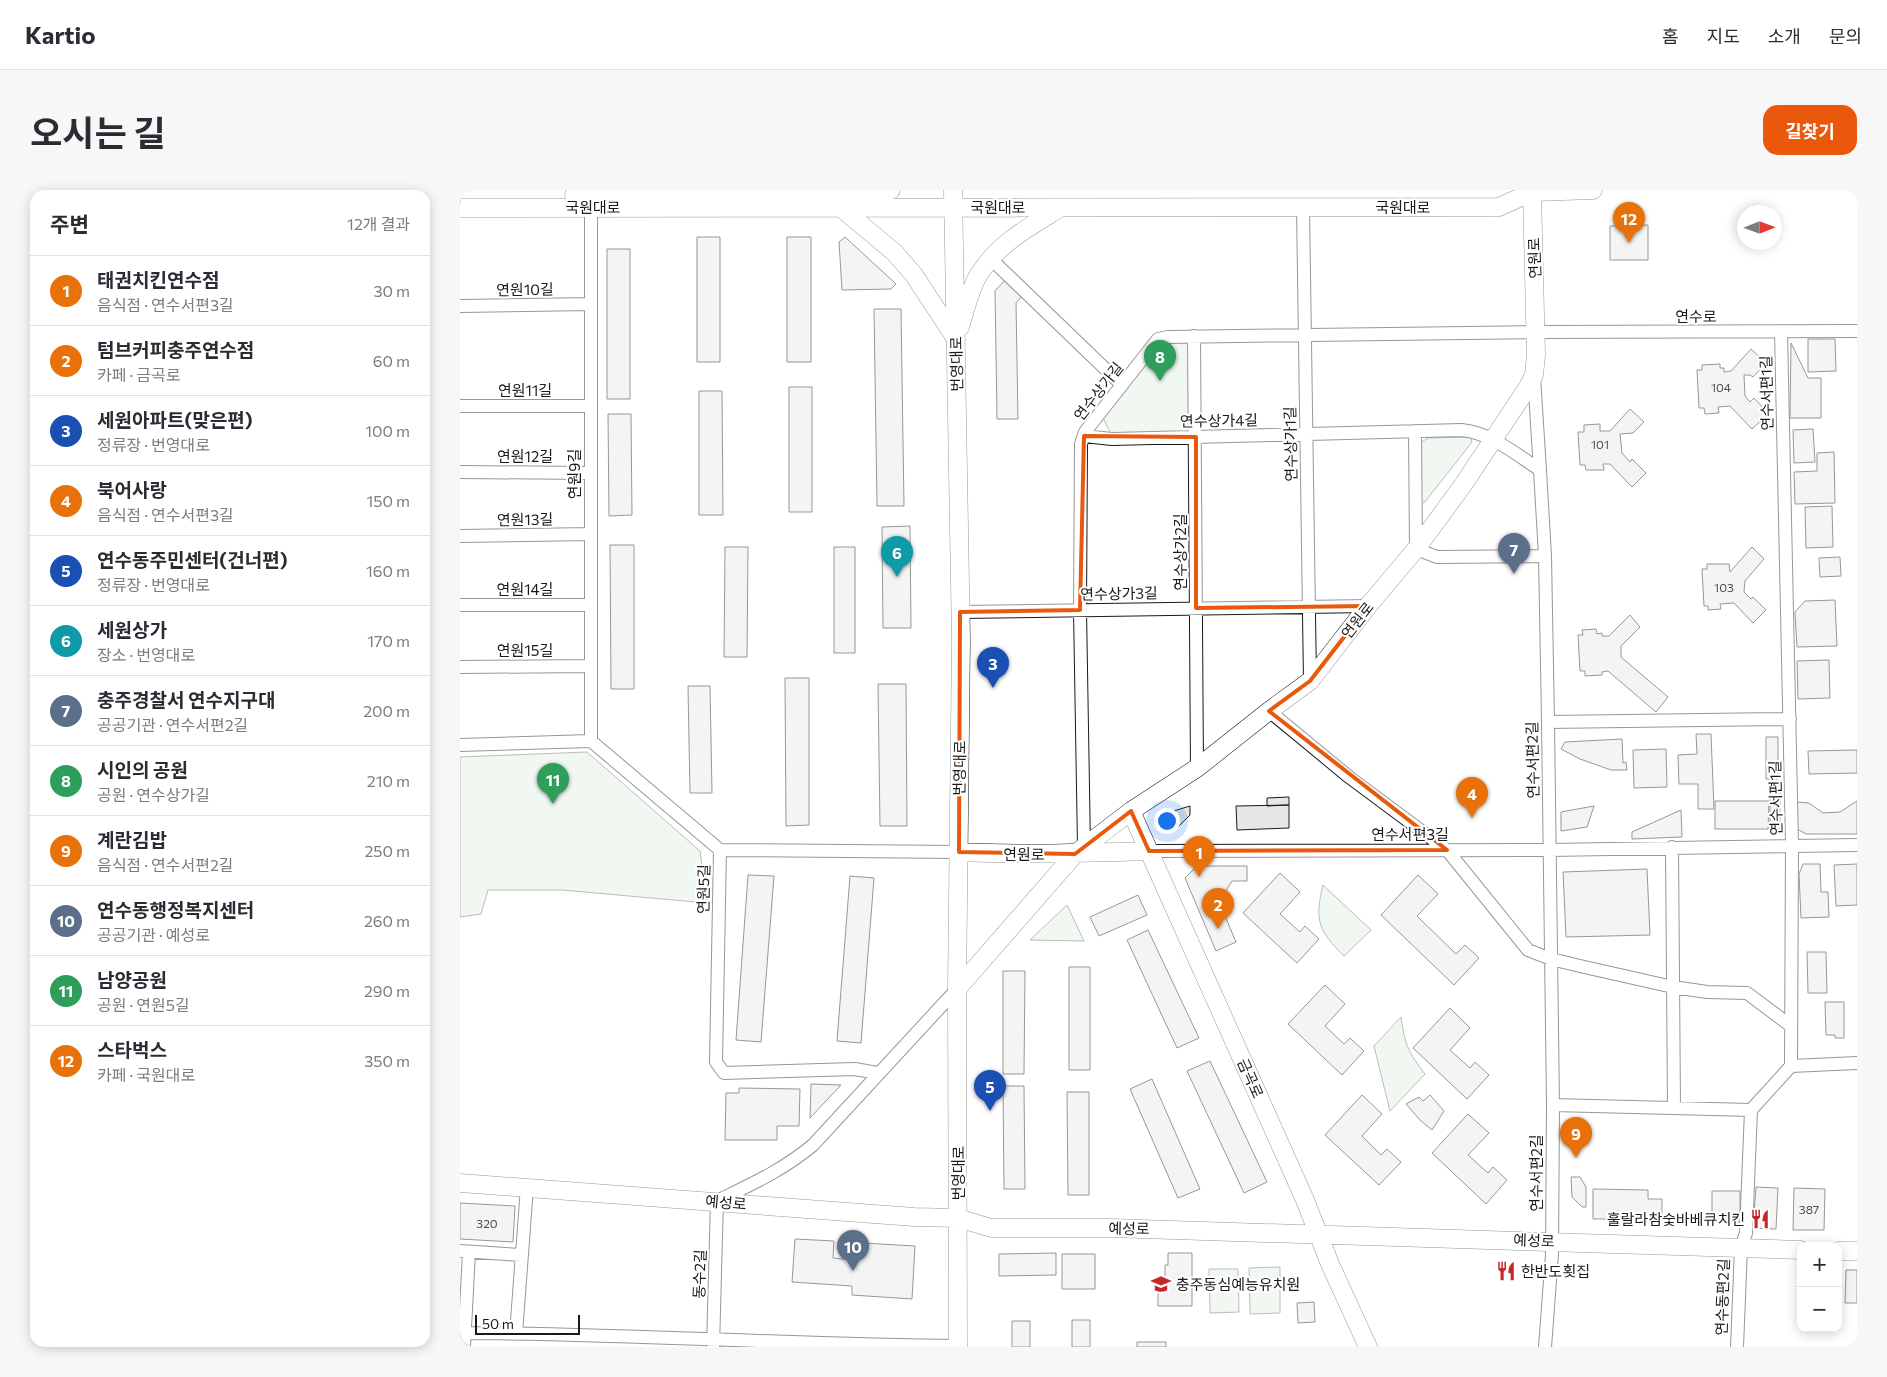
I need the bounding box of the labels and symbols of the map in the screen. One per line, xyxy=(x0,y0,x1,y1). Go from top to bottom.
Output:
street label: 국원대로 xyxy=(565,198,621,216)
street label: 국원대로 xyxy=(970,198,1026,216)
street label: 국원대로 xyxy=(1375,198,1431,216)
pin: 12 xyxy=(1613,202,1645,243)
north arrow xyxy=(1737,205,1782,250)
street label: 연원로 xyxy=(1524,237,1544,279)
street label: 연원10길 xyxy=(496,279,554,299)
street label: 연수로 xyxy=(1675,307,1717,325)
street label: 번영대로 xyxy=(947,336,965,392)
pin: 8 xyxy=(1144,340,1176,381)
street label: 연수서편1길 xyxy=(1756,355,1776,431)
street label: 연수상가길 xyxy=(1070,358,1126,424)
house number: 104 xyxy=(1711,380,1731,394)
street label: 연원11길 xyxy=(498,381,552,399)
street label: 연수상가1길 xyxy=(1280,406,1300,482)
street label: 연수상가4길 xyxy=(1180,410,1258,430)
house number: 101 xyxy=(1591,437,1609,451)
street label: 연원12길 xyxy=(497,447,553,465)
street label: 연원9길 xyxy=(565,449,583,499)
street label: 연원13길 xyxy=(497,510,553,528)
street label: 연수상가2길 xyxy=(1171,513,1189,591)
pin: 7 xyxy=(1498,533,1530,574)
pin: 6 xyxy=(881,536,913,577)
street label: 연원14길 xyxy=(497,580,553,598)
house number: 103 xyxy=(1714,580,1734,594)
street label: 연수상가3길 xyxy=(1080,583,1158,603)
street label: 연원로 xyxy=(1337,598,1377,642)
street label: 연원15길 xyxy=(497,641,553,659)
pin: 3 xyxy=(977,647,1009,688)
street label: 연수서편2길 xyxy=(1522,721,1542,799)
street label: 번영대로 xyxy=(950,740,968,796)
street label: 연수서편1길 xyxy=(1765,760,1785,836)
pin: 11 xyxy=(537,763,569,804)
pin: 4 xyxy=(1456,777,1488,818)
your location xyxy=(1154,808,1180,834)
street label: 연수서편3길 xyxy=(1371,825,1449,843)
pin: 1 xyxy=(1183,836,1215,877)
street label: 연원로 xyxy=(1003,845,1045,863)
street label: 연원5길 xyxy=(694,864,712,914)
pin: 2 xyxy=(1202,888,1234,929)
street label: 금곡로 xyxy=(1234,1055,1268,1101)
pin: 5 xyxy=(974,1070,1006,1111)
pin: 9 xyxy=(1560,1117,1592,1158)
street label: 연수서편2길 xyxy=(1527,1134,1545,1212)
street label: 번영대로 xyxy=(949,1145,967,1201)
street label: 예성로 xyxy=(705,1191,747,1213)
house number: 387 xyxy=(1799,1202,1819,1216)
restaurant icon: 훌랄라참숯바베큐치킨 xyxy=(1749,1208,1771,1230)
place label: 훌랄라참숯바베큐치킨 xyxy=(1607,1210,1745,1228)
house number: 320 xyxy=(476,1216,498,1230)
street label: 예성로 xyxy=(1108,1219,1150,1237)
pin: 10 xyxy=(837,1230,869,1271)
street label: 예성로 xyxy=(1513,1230,1555,1250)
street label: 동수2길 xyxy=(689,1249,709,1299)
street label: 연수동편2길 xyxy=(1712,1258,1732,1336)
restaurant icon: 한반도횟집 xyxy=(1495,1260,1517,1282)
place label: 한반도횟집 xyxy=(1521,1262,1590,1280)
school or university icon: 충주동심예능유치원 xyxy=(1150,1273,1172,1295)
place label: 충주동심예능유치원 xyxy=(1176,1275,1300,1293)
scale bar xyxy=(475,1312,580,1335)

